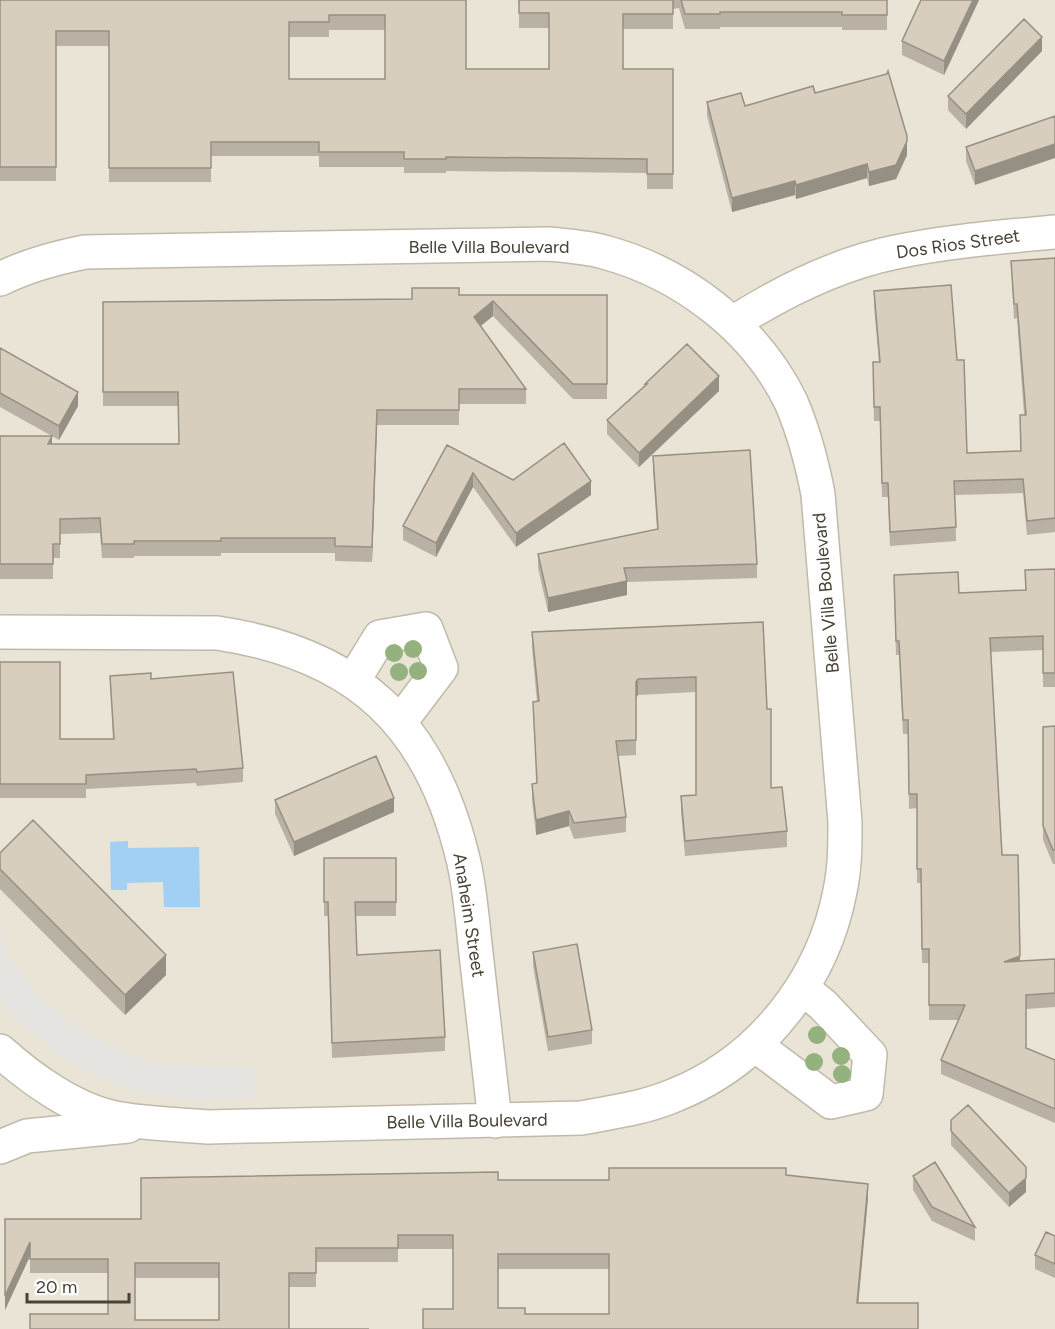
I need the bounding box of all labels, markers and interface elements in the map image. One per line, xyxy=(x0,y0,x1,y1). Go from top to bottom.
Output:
street label: Dos Rios Street xyxy=(895,224,1022,264)
street label: Belle Villa Boulevard xyxy=(408,236,570,258)
street label: Belle Villa Boulevard xyxy=(808,512,844,674)
street label: Anaheim Street xyxy=(448,851,490,979)
street label: Belle Villa Boulevard xyxy=(386,1109,548,1133)
scale bar xyxy=(27,1266,129,1304)
text: 20 m xyxy=(36,1276,77,1298)

